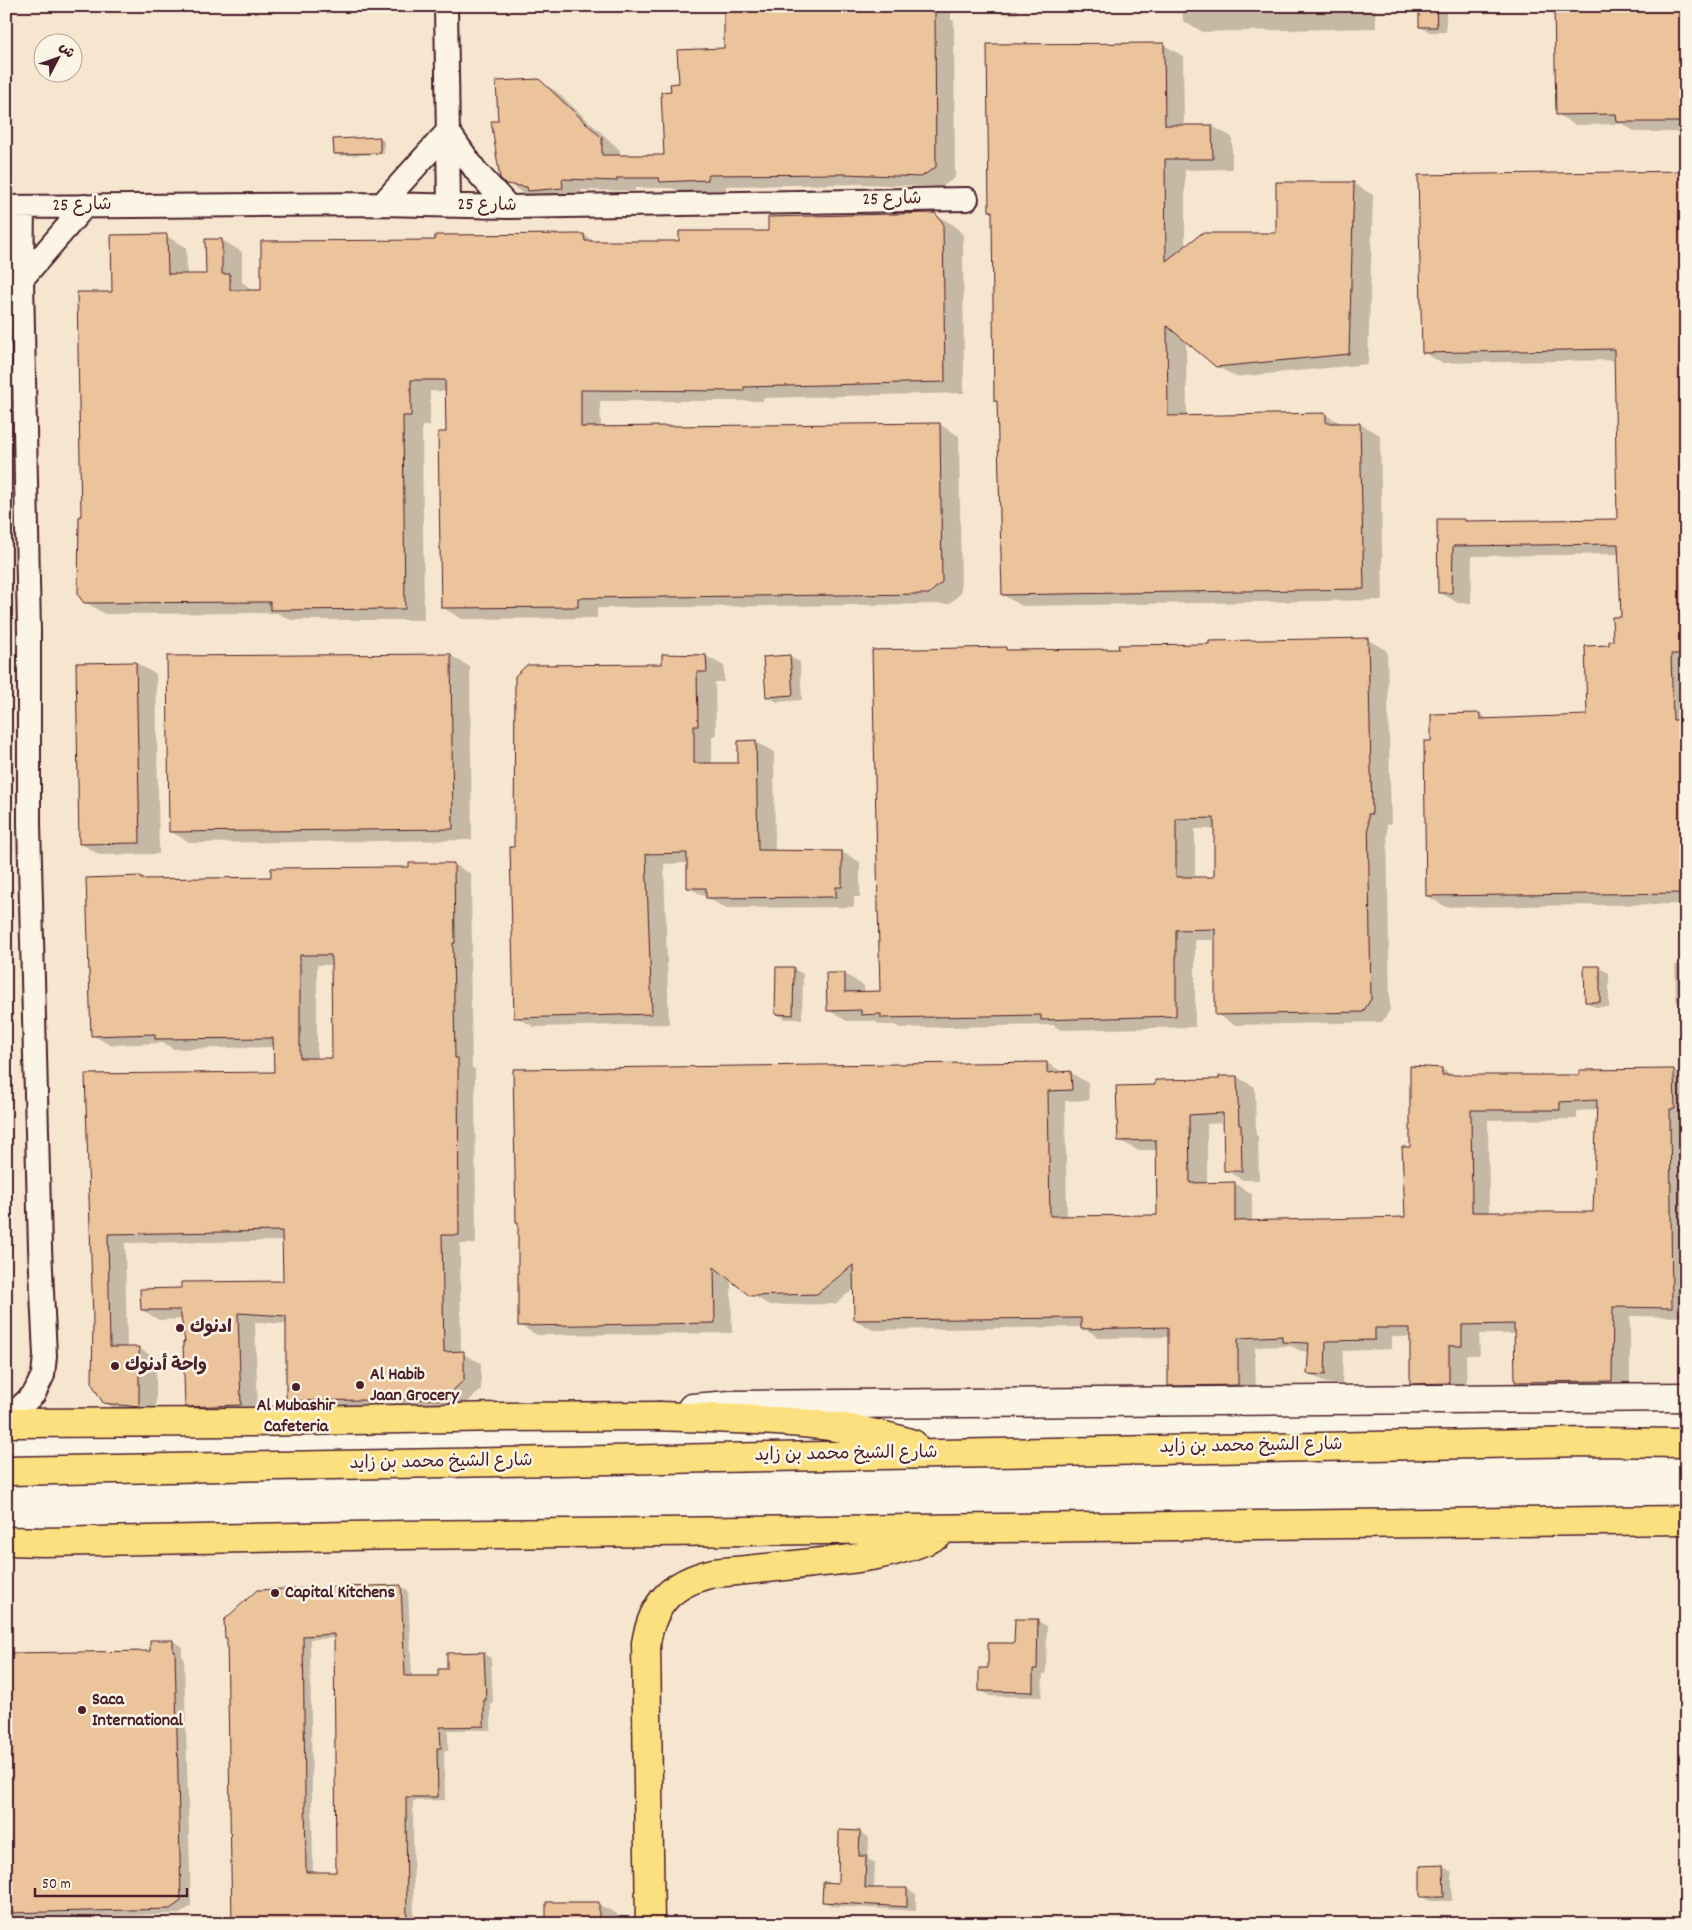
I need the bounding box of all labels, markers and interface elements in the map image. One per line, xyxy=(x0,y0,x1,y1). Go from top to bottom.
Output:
north arrow xyxy=(32,32,82,82)
text: ش xyxy=(54,38,79,63)
street label: شارع 25 xyxy=(862,187,922,213)
street label: شارع 25 xyxy=(52,193,112,219)
street label: شارع 25 xyxy=(457,193,517,219)
place label: ادنوك xyxy=(190,1316,232,1341)
marker: ادنوك xyxy=(174,1322,186,1334)
place label: واحة أدنوك xyxy=(125,1353,207,1379)
marker: واحة أدنوك xyxy=(109,1360,121,1372)
place label: Al Habib Jaan Grocery xyxy=(370,1363,459,1409)
marker: Al Habib Jaan Grocery xyxy=(354,1379,366,1391)
marker: Al Mubashir Cafeteria xyxy=(290,1381,302,1393)
place label: Al Mubashir Cafeteria xyxy=(257,1394,336,1440)
street label: شارع الشيخ محمد بن زايد xyxy=(1159,1433,1343,1461)
street label: شارع الشيخ محمد بن زايد xyxy=(754,1441,938,1469)
street label: شارع الشيخ محمد بن زايد xyxy=(349,1449,533,1477)
place label: Capital Kitchens xyxy=(285,1581,395,1606)
marker: Capital Kitchens xyxy=(269,1587,281,1599)
place label: Saca International xyxy=(92,1688,184,1734)
marker: Saca International xyxy=(76,1704,88,1716)
scale bar xyxy=(35,1865,188,1897)
text: 50 m xyxy=(42,1874,71,1896)

